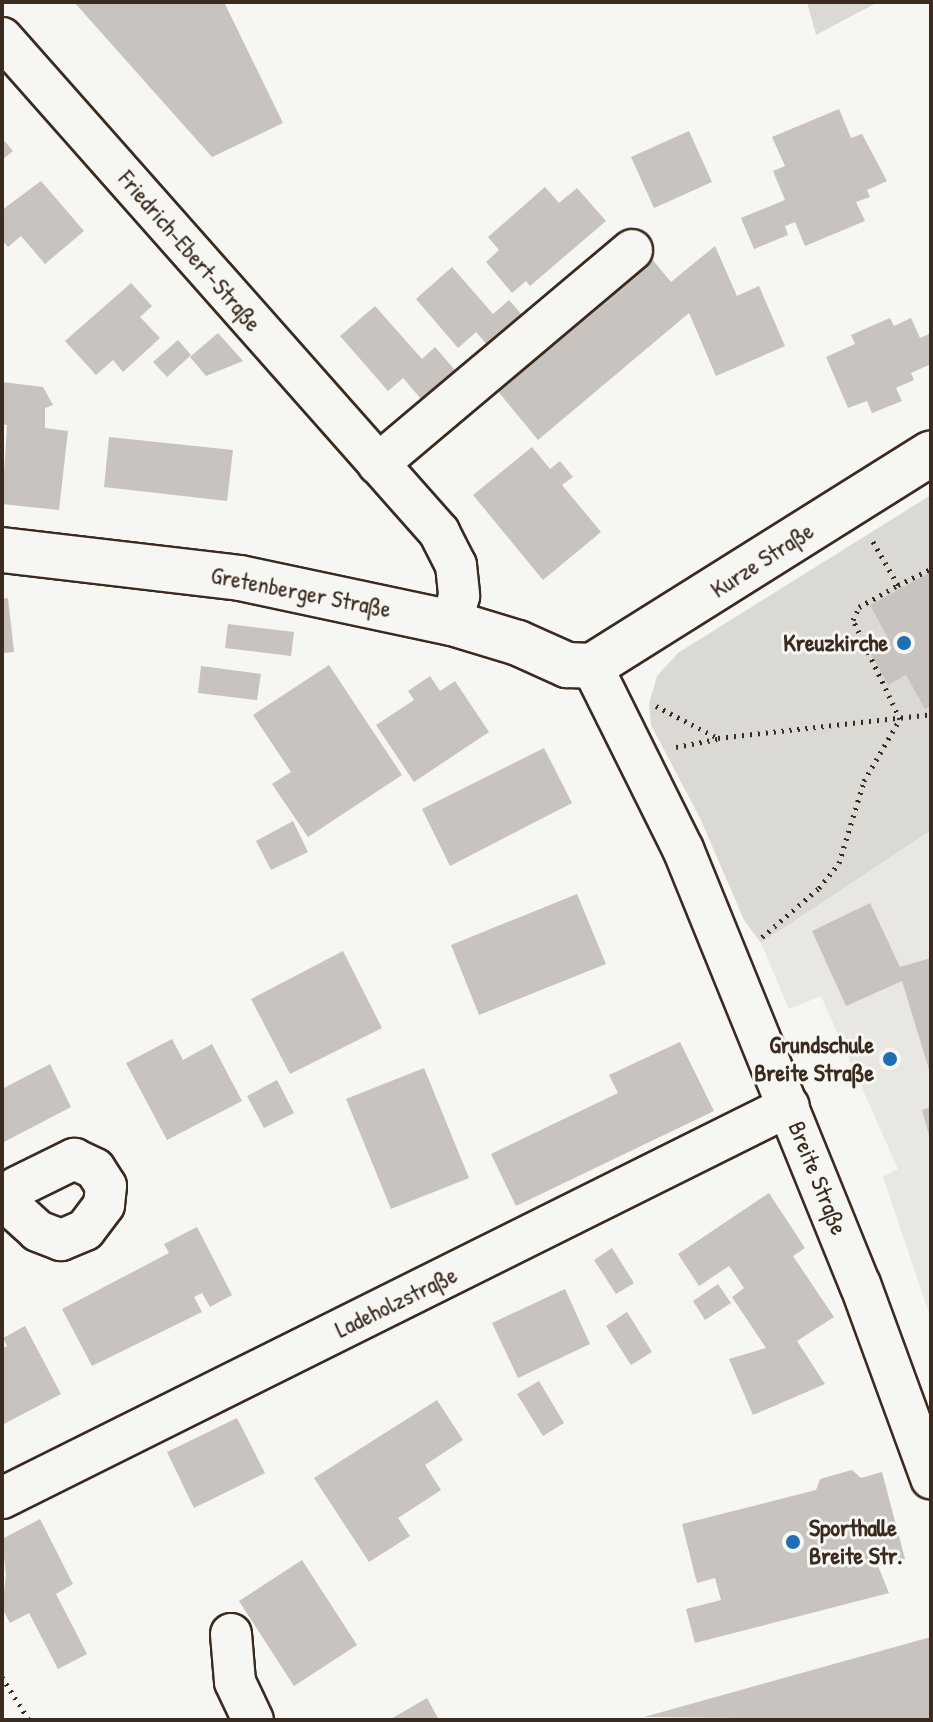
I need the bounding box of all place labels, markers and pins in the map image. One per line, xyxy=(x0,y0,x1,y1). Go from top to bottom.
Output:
place label: Kreuzkirche xyxy=(783,629,888,657)
marker: Kreuzkirche xyxy=(895,634,913,652)
place label: Grundschule Breite Straße xyxy=(754,1031,874,1087)
marker: Grundschule Breite Straße xyxy=(881,1050,899,1068)
place label: Sporthalle Breite Str. xyxy=(809,1514,902,1570)
marker: Sporthalle Breite Str. xyxy=(784,1533,802,1551)

